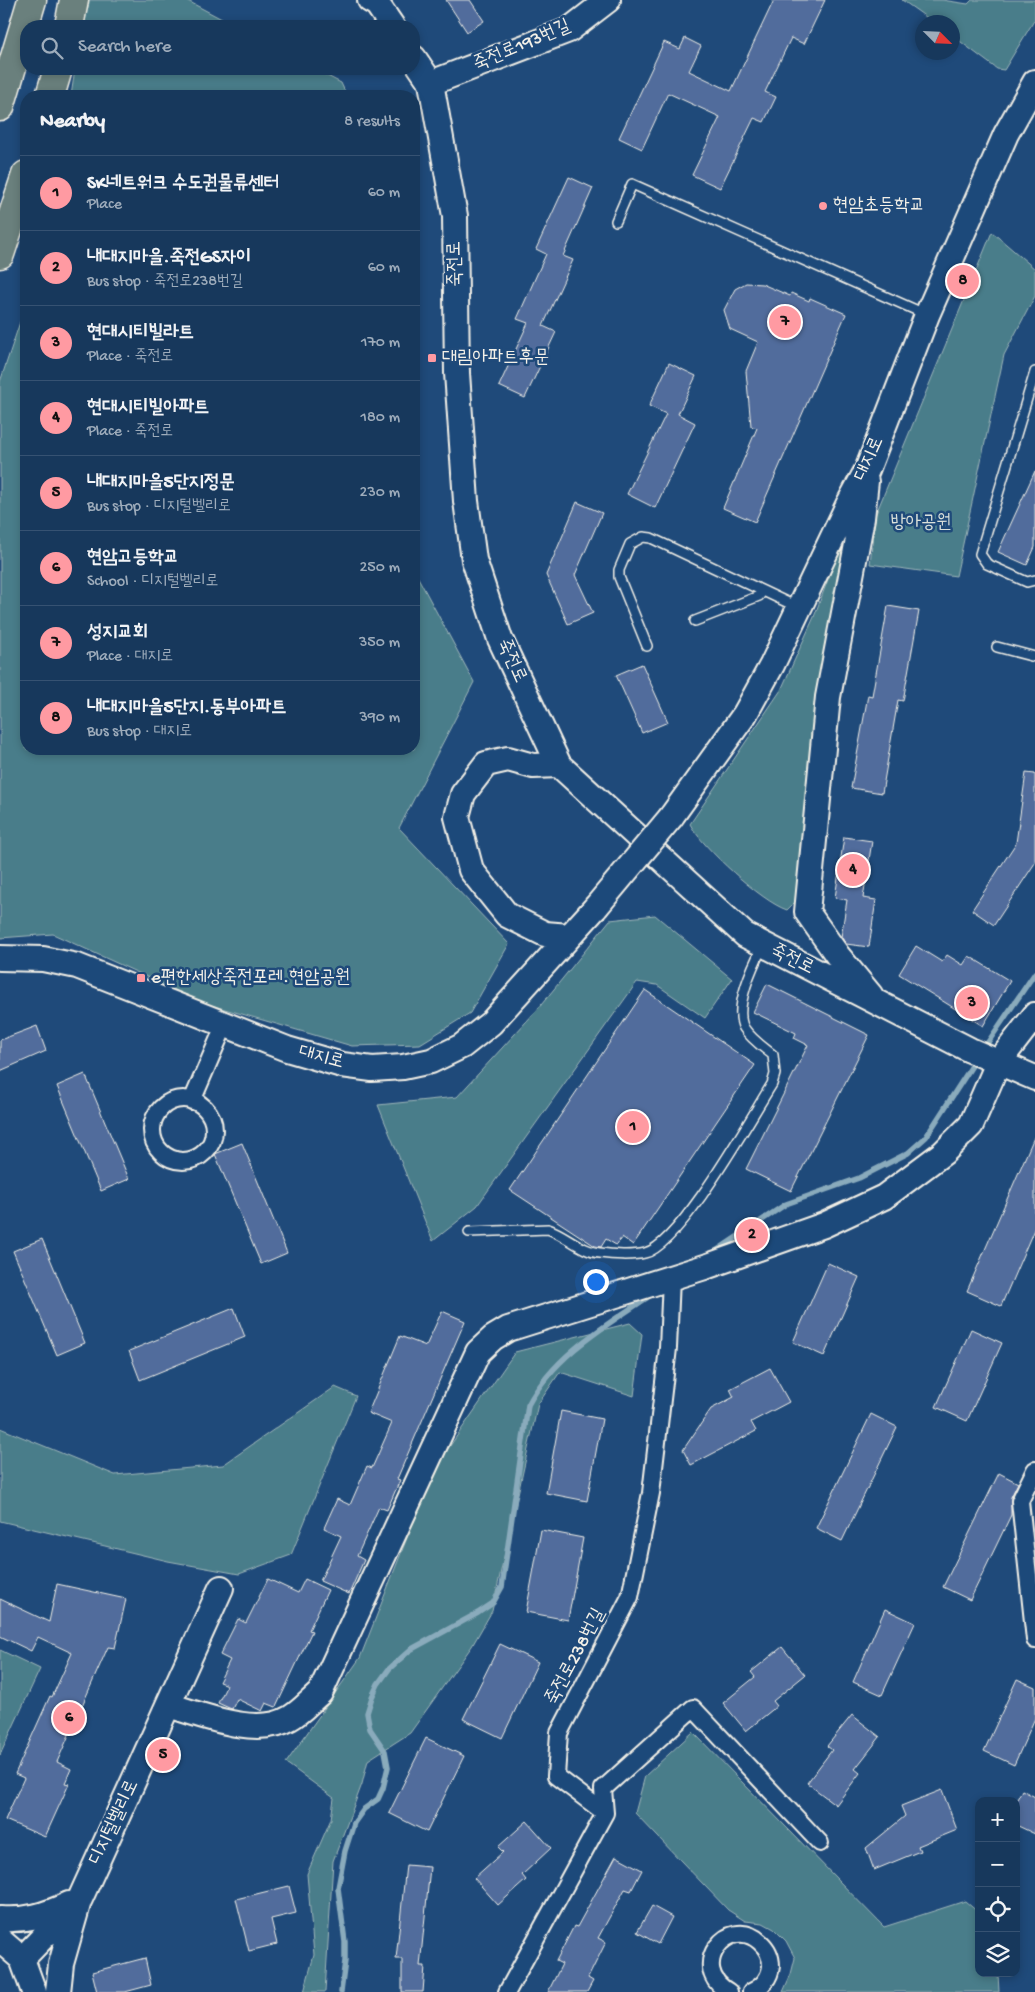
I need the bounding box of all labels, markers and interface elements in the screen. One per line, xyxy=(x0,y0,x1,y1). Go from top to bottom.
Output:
street label: 죽전로193번길 xyxy=(470,15,574,77)
north arrow xyxy=(915,15,960,60)
search box xyxy=(20,20,420,75)
icon: search xyxy=(38,34,66,62)
text: Search here xyxy=(78,36,172,59)
text: Nearby xyxy=(40,110,105,135)
text: 8 results xyxy=(344,113,400,132)
text: SK네트워크 수도권물류센터 xyxy=(87,173,279,196)
text: 1 xyxy=(53,184,59,203)
text: 60 m xyxy=(368,184,400,203)
place label: 현암초등학교 xyxy=(833,195,925,218)
text: Place xyxy=(87,196,122,215)
marker: 현암초등학교 xyxy=(817,200,829,212)
street label: 죽전로 xyxy=(444,241,468,287)
text: 내대지마을.죽전GS자이 xyxy=(87,247,251,270)
text: 2 xyxy=(52,259,60,278)
text: 60 m xyxy=(368,259,400,278)
pin: 8 xyxy=(947,262,979,300)
text: Bus stop · 죽전로238번길 xyxy=(87,273,243,292)
pin: 7 xyxy=(769,303,801,341)
text: 현대시티빌라트 xyxy=(87,322,194,345)
text: 3 xyxy=(52,334,60,353)
text: 170 m xyxy=(361,334,400,353)
place label: 대림아파트후문 xyxy=(442,347,549,370)
text: Place · 죽전로 xyxy=(87,348,173,367)
marker: 대림아파트후문 xyxy=(426,352,438,364)
text: 현대시티빌아파트 xyxy=(87,397,209,420)
text: 4 xyxy=(52,409,60,428)
text: 180 m xyxy=(361,409,400,428)
text: Place · 죽전로 xyxy=(87,423,173,442)
street label: 대지로 xyxy=(850,433,890,485)
text: 내대지마을5단지정문 xyxy=(87,472,235,495)
text: 5 xyxy=(52,484,60,503)
text: 230 m xyxy=(360,484,400,503)
text: Bus stop · 디지털벨리로 xyxy=(87,498,231,517)
park label: 방아공원 xyxy=(890,512,952,535)
text: 현암고등학교 xyxy=(87,547,179,570)
text: 6 xyxy=(52,559,60,578)
text: 250 m xyxy=(360,559,400,578)
text: School · 디지털벨리로 xyxy=(87,573,218,592)
text: 성지교회 xyxy=(87,622,148,645)
text: 7 xyxy=(52,634,60,653)
text: 350 m xyxy=(359,634,400,653)
street label: 죽전로 xyxy=(491,635,531,687)
text: Place · 대지로 xyxy=(87,648,173,667)
text: 내대지마을5단지.동부아파트 xyxy=(87,697,286,720)
text: 8 xyxy=(52,709,60,728)
text: 390 m xyxy=(359,709,400,728)
text: Bus stop · 대지로 xyxy=(87,723,192,742)
pin: 4 xyxy=(837,851,869,889)
street label: 죽전로 xyxy=(766,939,818,981)
place label: e편한세상죽전포레.현암공원 xyxy=(151,967,350,990)
marker: e편한세상죽전포레.현암공원 xyxy=(135,972,147,984)
pin: 3 xyxy=(956,984,988,1022)
street label: 대지로 xyxy=(296,1041,346,1075)
pin: 1 xyxy=(617,1108,649,1146)
pin: 2 xyxy=(736,1216,768,1254)
your location xyxy=(583,1269,609,1295)
street label: 죽전로238번길 xyxy=(541,1605,611,1709)
pin: 6 xyxy=(53,1699,85,1737)
pin: 5 xyxy=(147,1736,179,1774)
street label: 디지털벨리로 xyxy=(85,1777,145,1869)
map controls xyxy=(975,1797,1020,1977)
button: + xyxy=(975,1797,1020,1842)
button: − xyxy=(975,1842,1020,1887)
button: locate xyxy=(975,1887,1020,1932)
button: layers xyxy=(975,1932,1020,1977)

